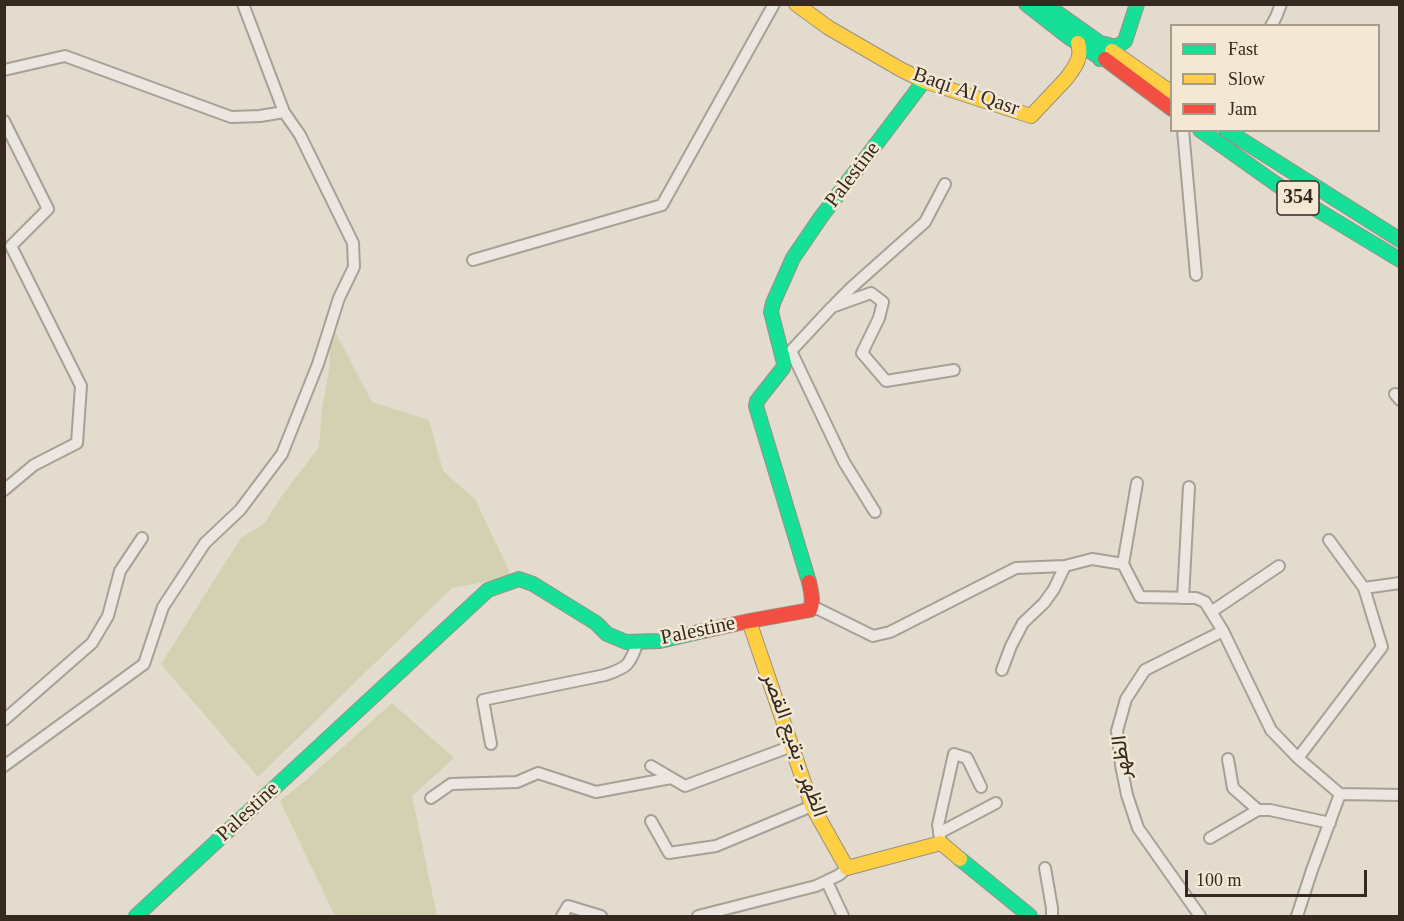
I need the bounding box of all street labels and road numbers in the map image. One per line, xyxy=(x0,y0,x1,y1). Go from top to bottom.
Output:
street label: Baqi Al Qasr xyxy=(910,62,1022,122)
street label: Palestine xyxy=(820,137,886,213)
road number: 354 xyxy=(1277,181,1319,215)
street label: Palestine xyxy=(658,611,738,651)
street label: الظهر - بقيع القصر xyxy=(756,669,832,821)
street label: الظهر xyxy=(1107,734,1137,780)
street label: Palestine xyxy=(212,777,284,847)

